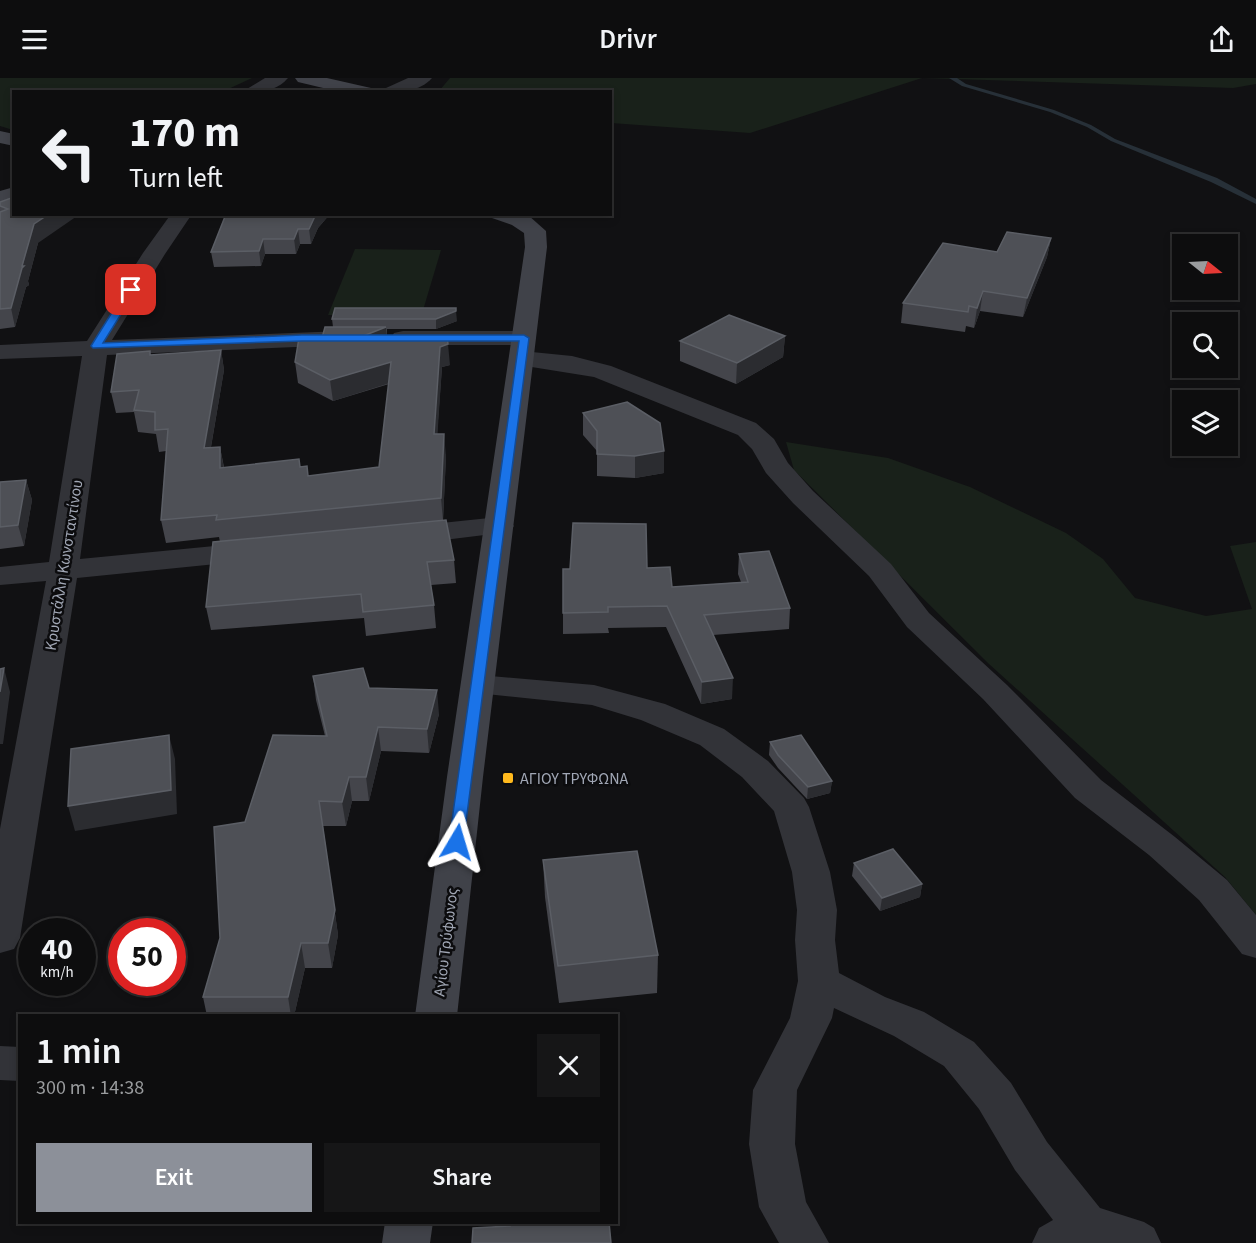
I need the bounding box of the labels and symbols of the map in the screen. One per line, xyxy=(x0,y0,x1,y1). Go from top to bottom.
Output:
north arrow xyxy=(1172,234,1238,300)
pin xyxy=(105,264,156,315)
street label: Κρυστάλλη Κωνσταντίνου xyxy=(40,478,88,652)
place label: ΑΓΙΟΥ ΤΡΥΦΩΝΑ xyxy=(520,768,629,790)
marker: ΑΓΙΟΥ ΤΡΥΦΩΝΑ xyxy=(501,771,515,785)
position arrow xyxy=(425,810,489,874)
street label: Αγίου Τρύφωνος xyxy=(428,886,464,998)
speed limit sign: 50 xyxy=(108,918,186,996)

